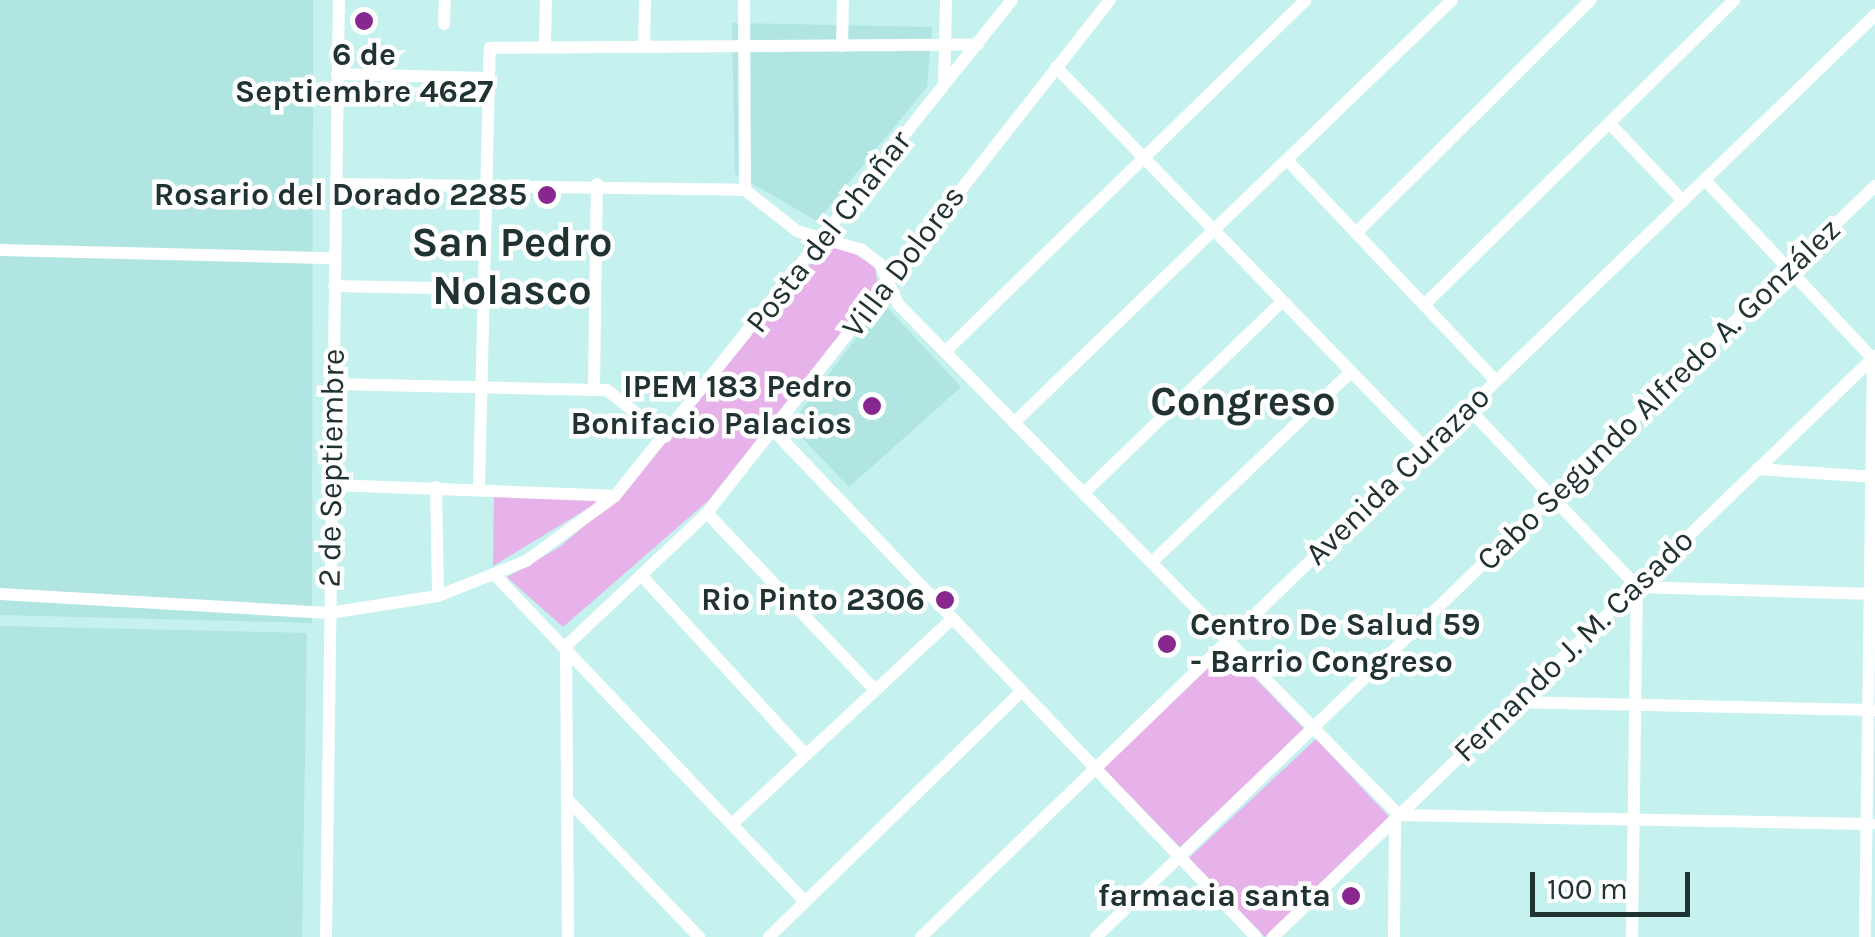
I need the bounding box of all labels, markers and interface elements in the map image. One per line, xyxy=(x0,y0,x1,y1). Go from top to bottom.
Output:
marker: 6 de Septiembre 4627 xyxy=(353,10,375,32)
place label: 6 de Septiembre 4627 xyxy=(235,37,493,112)
street label: Posta del Chañar xyxy=(738,123,920,341)
place label: Rosario del Dorado 2285 xyxy=(154,176,527,214)
street label: Villa Dolores xyxy=(834,178,974,346)
marker: Rosario del Dorado 2285 xyxy=(536,184,558,206)
street label: Cabo Segundo Alfredo A. González xyxy=(1469,211,1849,579)
district label: San Pedro Nolasco xyxy=(412,217,612,316)
street label: 2 de Septiembre xyxy=(311,348,353,588)
place label: IPEM 183 Pedro Bonifacio Palacios xyxy=(570,369,852,444)
district label: Congreso xyxy=(1150,376,1336,426)
street label: Avenida Curazao xyxy=(1298,378,1498,574)
marker: IPEM 183 Pedro Bonifacio Palacios xyxy=(861,395,883,417)
street label: Fernando J. M. Casado xyxy=(1446,521,1702,771)
place label: Rio Pinto 2306 xyxy=(701,581,925,619)
marker: Rio Pinto 2306 xyxy=(934,589,956,611)
place label: Centro De Salud 59 - Barrio Congreso xyxy=(1190,607,1480,682)
marker: Centro De Salud 59 - Barrio Congreso xyxy=(1154,631,1180,657)
scale bar xyxy=(1535,852,1695,914)
text: 100 m xyxy=(1547,871,1628,907)
place label: farmacia santa xyxy=(1098,877,1331,915)
marker: farmacia santa xyxy=(1340,885,1362,907)

